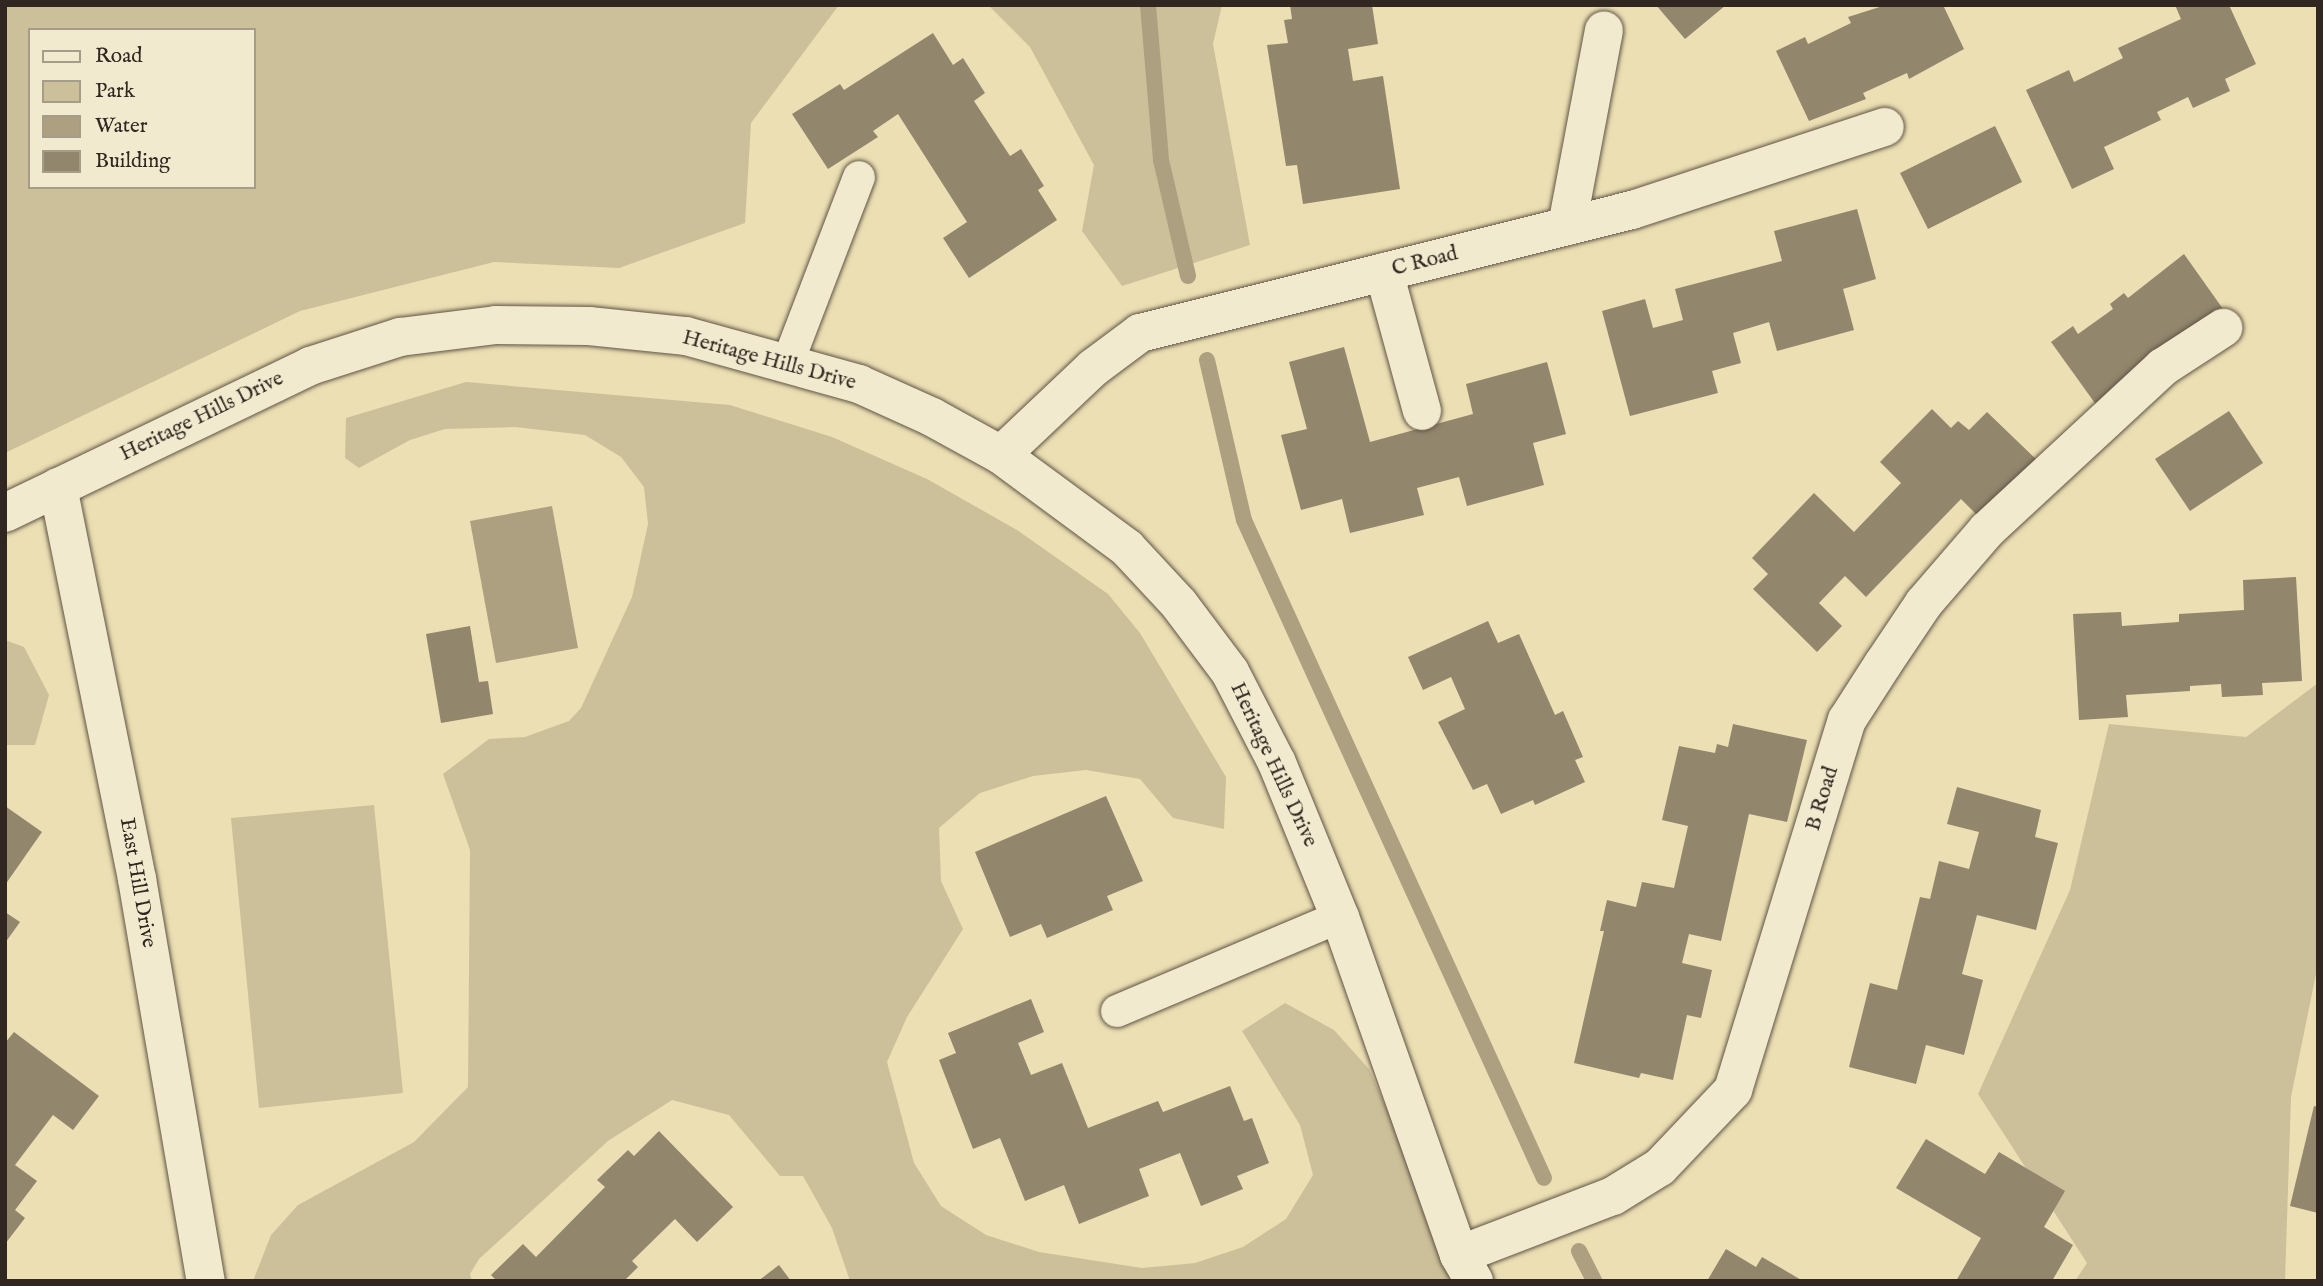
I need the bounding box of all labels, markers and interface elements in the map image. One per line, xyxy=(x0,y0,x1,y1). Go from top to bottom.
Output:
legend xyxy=(28,28,256,189)
text: Road xyxy=(95,43,142,70)
text: Park xyxy=(95,78,135,105)
text: Water xyxy=(95,113,147,140)
text: Building xyxy=(95,148,170,175)
street label: C Road xyxy=(1389,242,1461,282)
street label: Heritage Hills Drive xyxy=(679,326,859,396)
street label: Heritage Hills Drive xyxy=(116,367,288,467)
street label: Heritage Hills Drive xyxy=(1224,679,1322,851)
street label: B Road xyxy=(1801,764,1845,834)
street label: East Hill Drive xyxy=(113,816,161,950)

